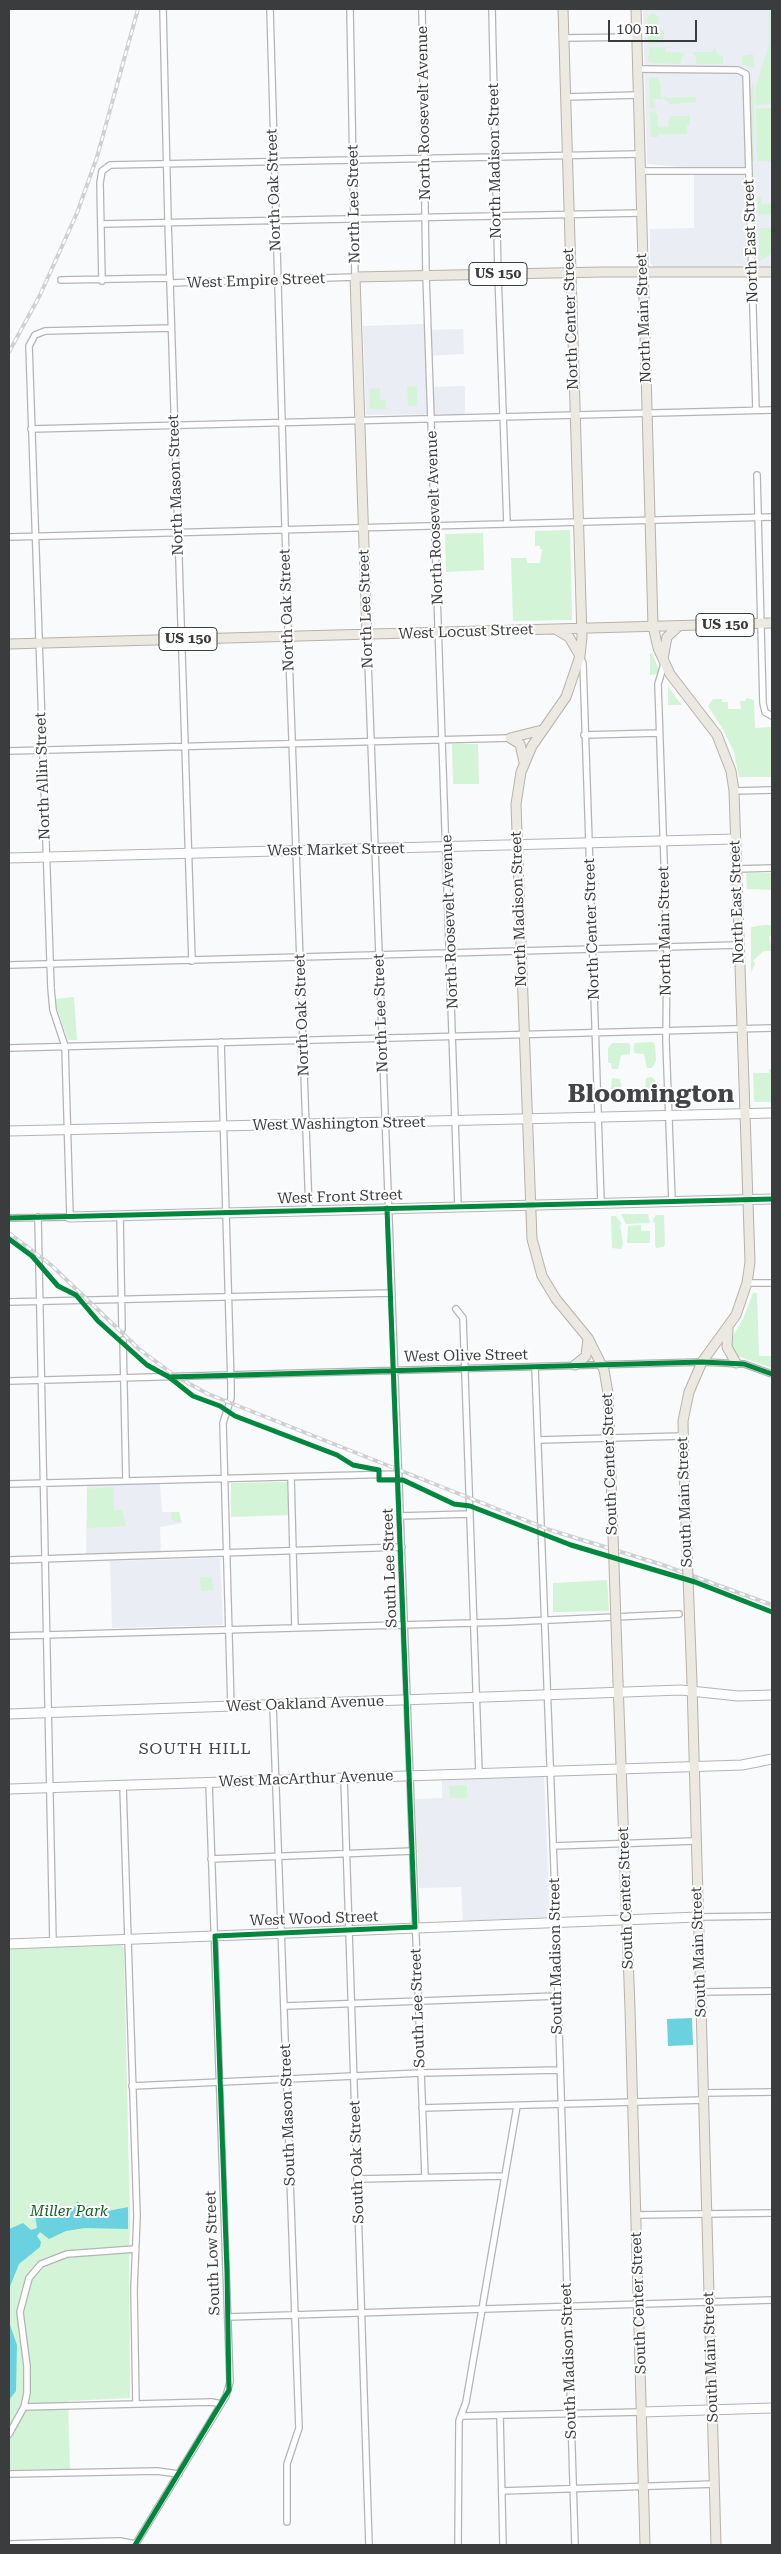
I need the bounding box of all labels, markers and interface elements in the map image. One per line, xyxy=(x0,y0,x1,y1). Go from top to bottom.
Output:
scale bar xyxy=(611,10,700,42)
text: 100 m xyxy=(616,20,659,38)
street label: North Roosevelt Avenue xyxy=(413,26,435,200)
street label: North Madison Street xyxy=(485,83,505,239)
street label: North Oak Street xyxy=(263,128,285,252)
street label: North Lee Street xyxy=(344,144,364,264)
street label: North East Street xyxy=(740,179,762,303)
street label: North Center Street xyxy=(560,248,582,390)
street label: North Main Street xyxy=(633,253,655,383)
road number: US 150 xyxy=(469,262,527,286)
street label: West Empire Street xyxy=(187,270,325,292)
street label: North Mason Street xyxy=(165,414,187,556)
street label: North Roosevelt Avenue xyxy=(423,430,447,606)
street label: North Oak Street xyxy=(276,548,298,672)
street label: North Lee Street xyxy=(355,549,377,669)
road number: US 150 xyxy=(696,614,754,636)
street label: West Locust Street xyxy=(398,621,534,643)
road number: US 150 xyxy=(159,628,217,650)
street label: North Allin Street xyxy=(32,712,54,840)
street label: North Madison Street xyxy=(507,831,531,987)
street label: North Roosevelt Avenue xyxy=(438,834,462,1010)
street label: West Market Street xyxy=(267,840,405,860)
street label: North East Street xyxy=(726,840,748,964)
street label: North Center Street xyxy=(581,858,603,1000)
street label: North Main Street xyxy=(655,866,675,996)
street label: North Oak Street xyxy=(291,953,313,1077)
street label: North Lee Street xyxy=(370,953,392,1073)
district label: Bloomington xyxy=(568,1080,734,1110)
street label: West Washington Street xyxy=(252,1113,426,1135)
street label: West Front Street xyxy=(277,1186,403,1208)
street label: West Olive Street xyxy=(404,1346,528,1366)
street label: South Center Street xyxy=(599,1392,621,1536)
street label: South Main Street xyxy=(674,1436,696,1568)
street label: South Lee Street xyxy=(379,1508,401,1628)
street label: West Oakland Avenue xyxy=(226,1692,384,1716)
district label: SOUTH HILL xyxy=(137,1739,253,1759)
street label: West MacArthur Avenue xyxy=(218,1767,394,1791)
street label: South Center Street xyxy=(615,1826,637,1970)
street label: South Madison Street xyxy=(546,1878,566,2034)
street label: South Main Street xyxy=(688,1886,710,2018)
street label: West Wood Street xyxy=(249,1908,379,1930)
street label: South Lee Street xyxy=(407,1948,429,2068)
street label: South Mason Street xyxy=(277,2044,299,2186)
street label: South Oak Street xyxy=(346,2100,368,2224)
street label: South Low Street xyxy=(202,2190,224,2316)
park label: Miller Park xyxy=(30,2203,108,2221)
street label: South Center Street xyxy=(628,2231,650,2375)
street label: South Madison Street xyxy=(557,2282,581,2440)
street label: South Main Street xyxy=(700,2291,722,2423)

